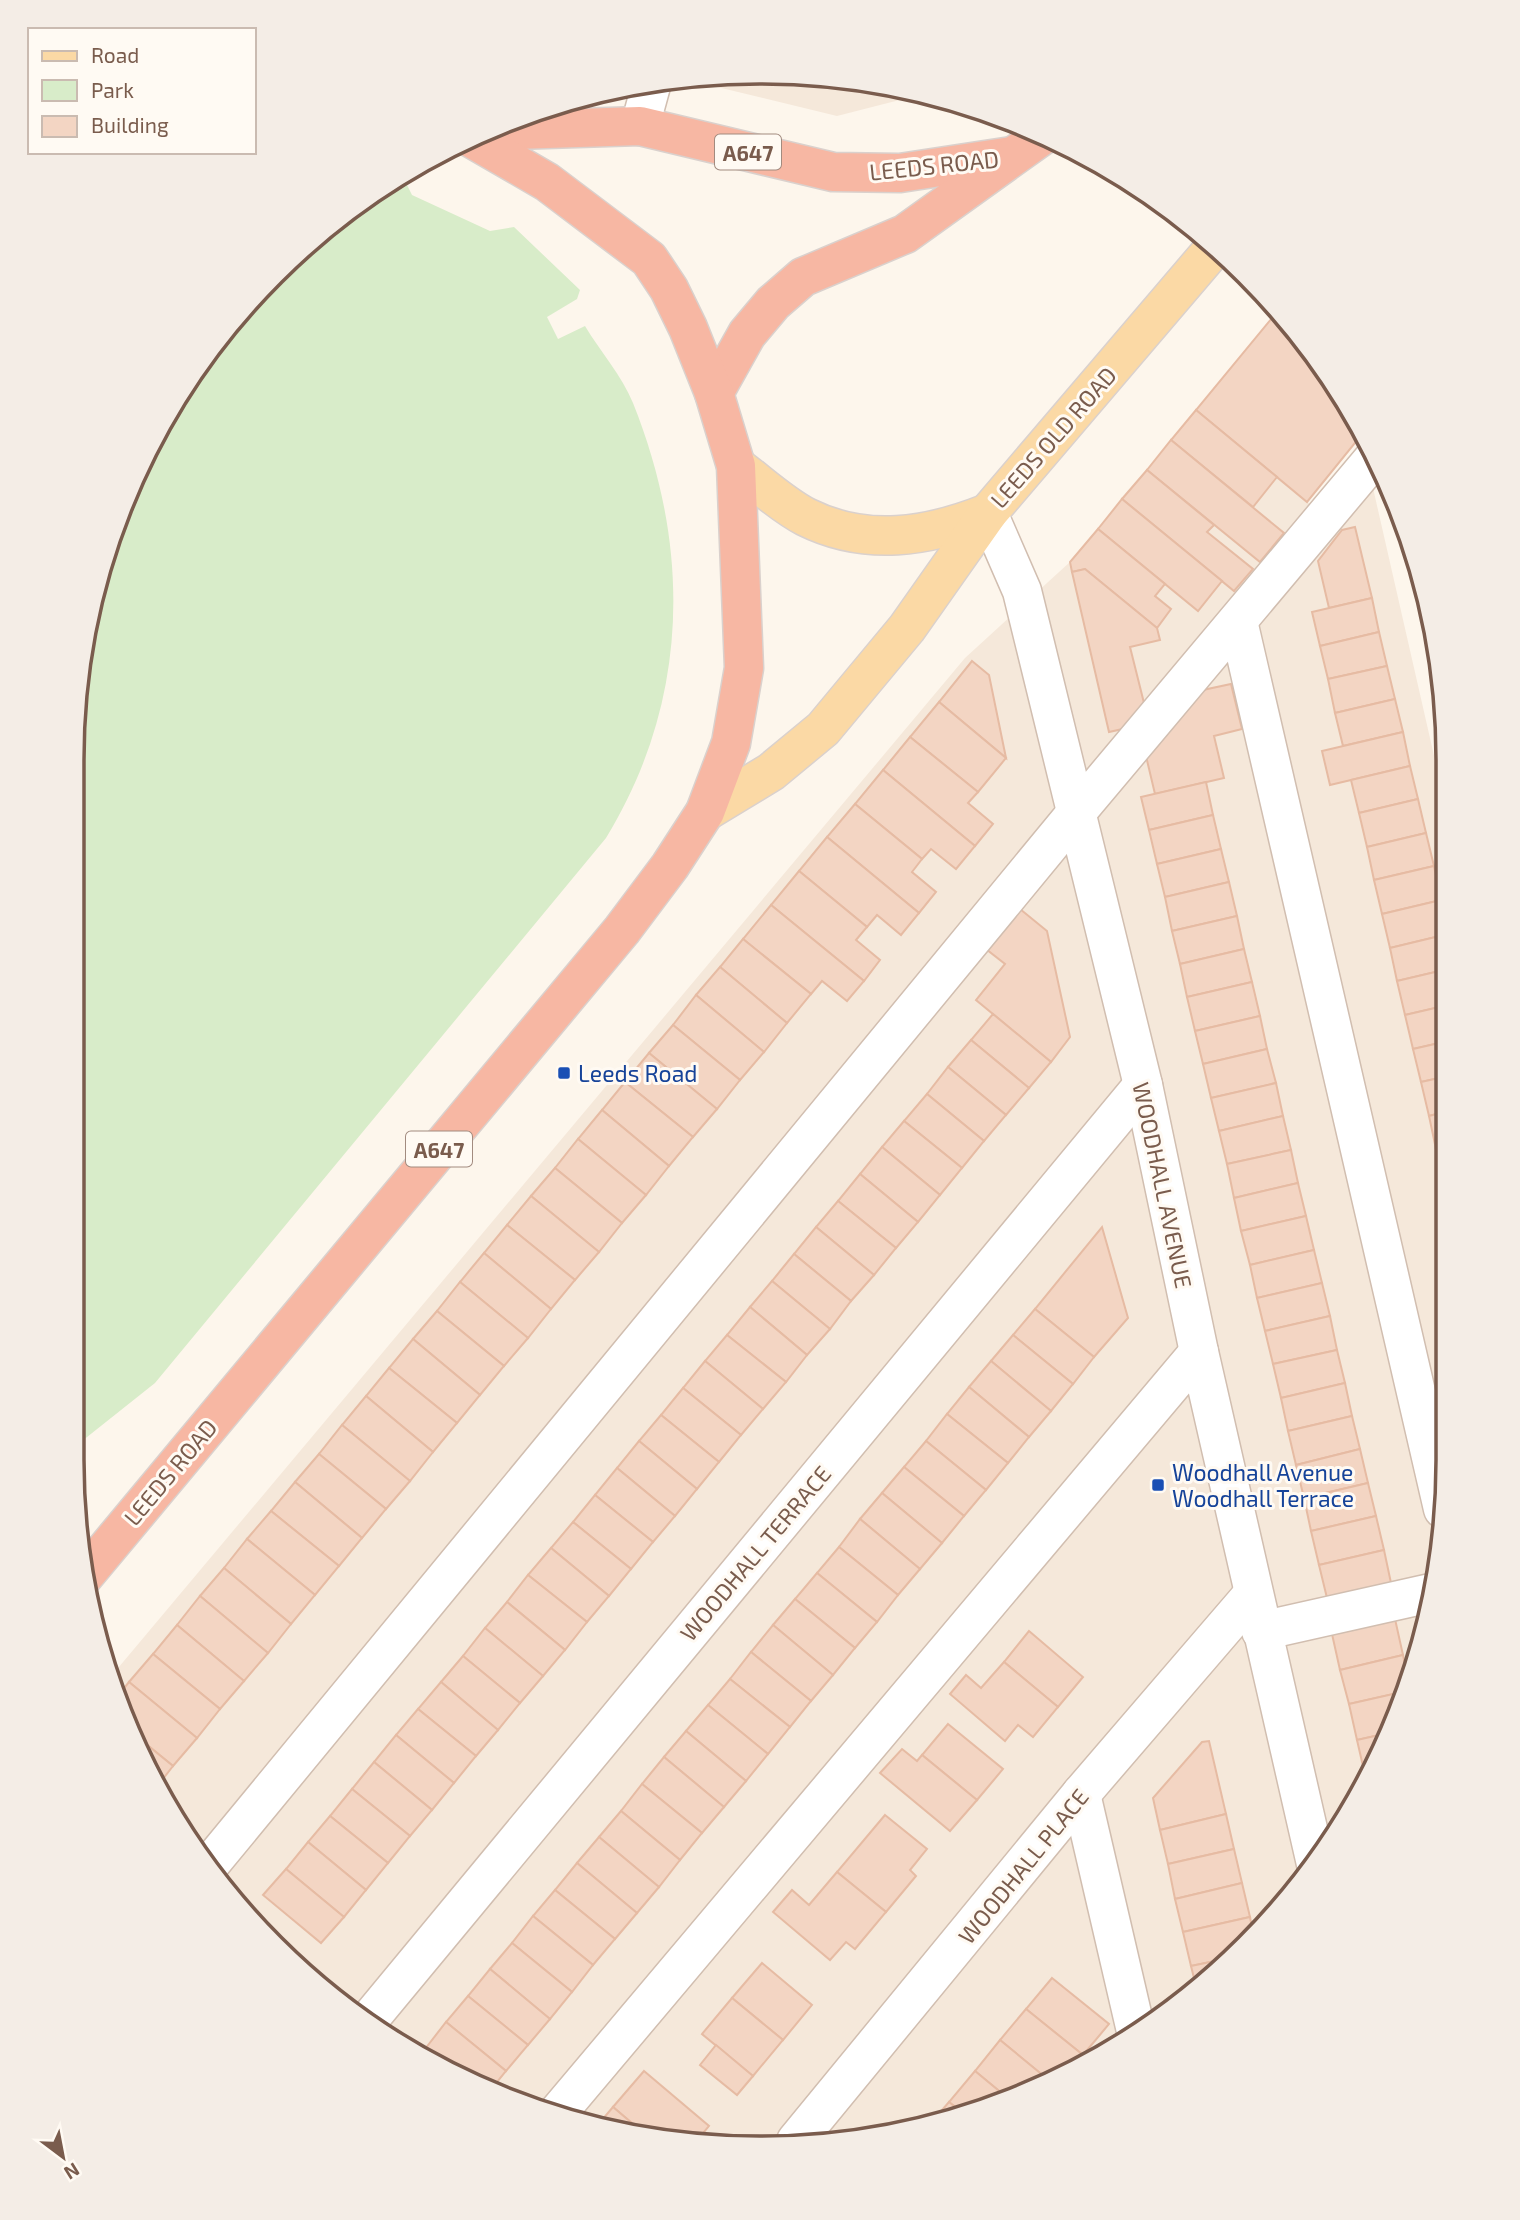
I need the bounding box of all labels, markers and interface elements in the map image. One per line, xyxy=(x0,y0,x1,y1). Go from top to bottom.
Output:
legend xyxy=(28,28,256,154)
text: Road xyxy=(91,42,139,67)
text: Park xyxy=(91,77,134,102)
text: Building xyxy=(91,112,169,137)
road number: A647 xyxy=(715,134,781,170)
street label: LEEDS ROAD xyxy=(868,144,1000,186)
street label: LEEDS OLD ROAD xyxy=(984,361,1122,513)
place label: Leeds Road xyxy=(578,1059,697,1087)
marker: Leeds Road xyxy=(556,1065,572,1081)
street label: WOODHALL AVENUE xyxy=(1127,1079,1199,1291)
road number: A647 xyxy=(406,1132,472,1166)
street label: LEEDS ROAD xyxy=(118,1413,222,1531)
place label: Woodhall Avenue Woodhall Terrace xyxy=(1172,1458,1354,1512)
street label: WOODHALL TERRACE xyxy=(674,1460,836,1646)
marker: Woodhall Avenue Woodhall Terrace xyxy=(1150,1477,1166,1493)
street label: WOODHALL PLACE xyxy=(952,1783,1094,1949)
north arrow xyxy=(28,2122,98,2192)
text: N xyxy=(60,2158,84,2185)

